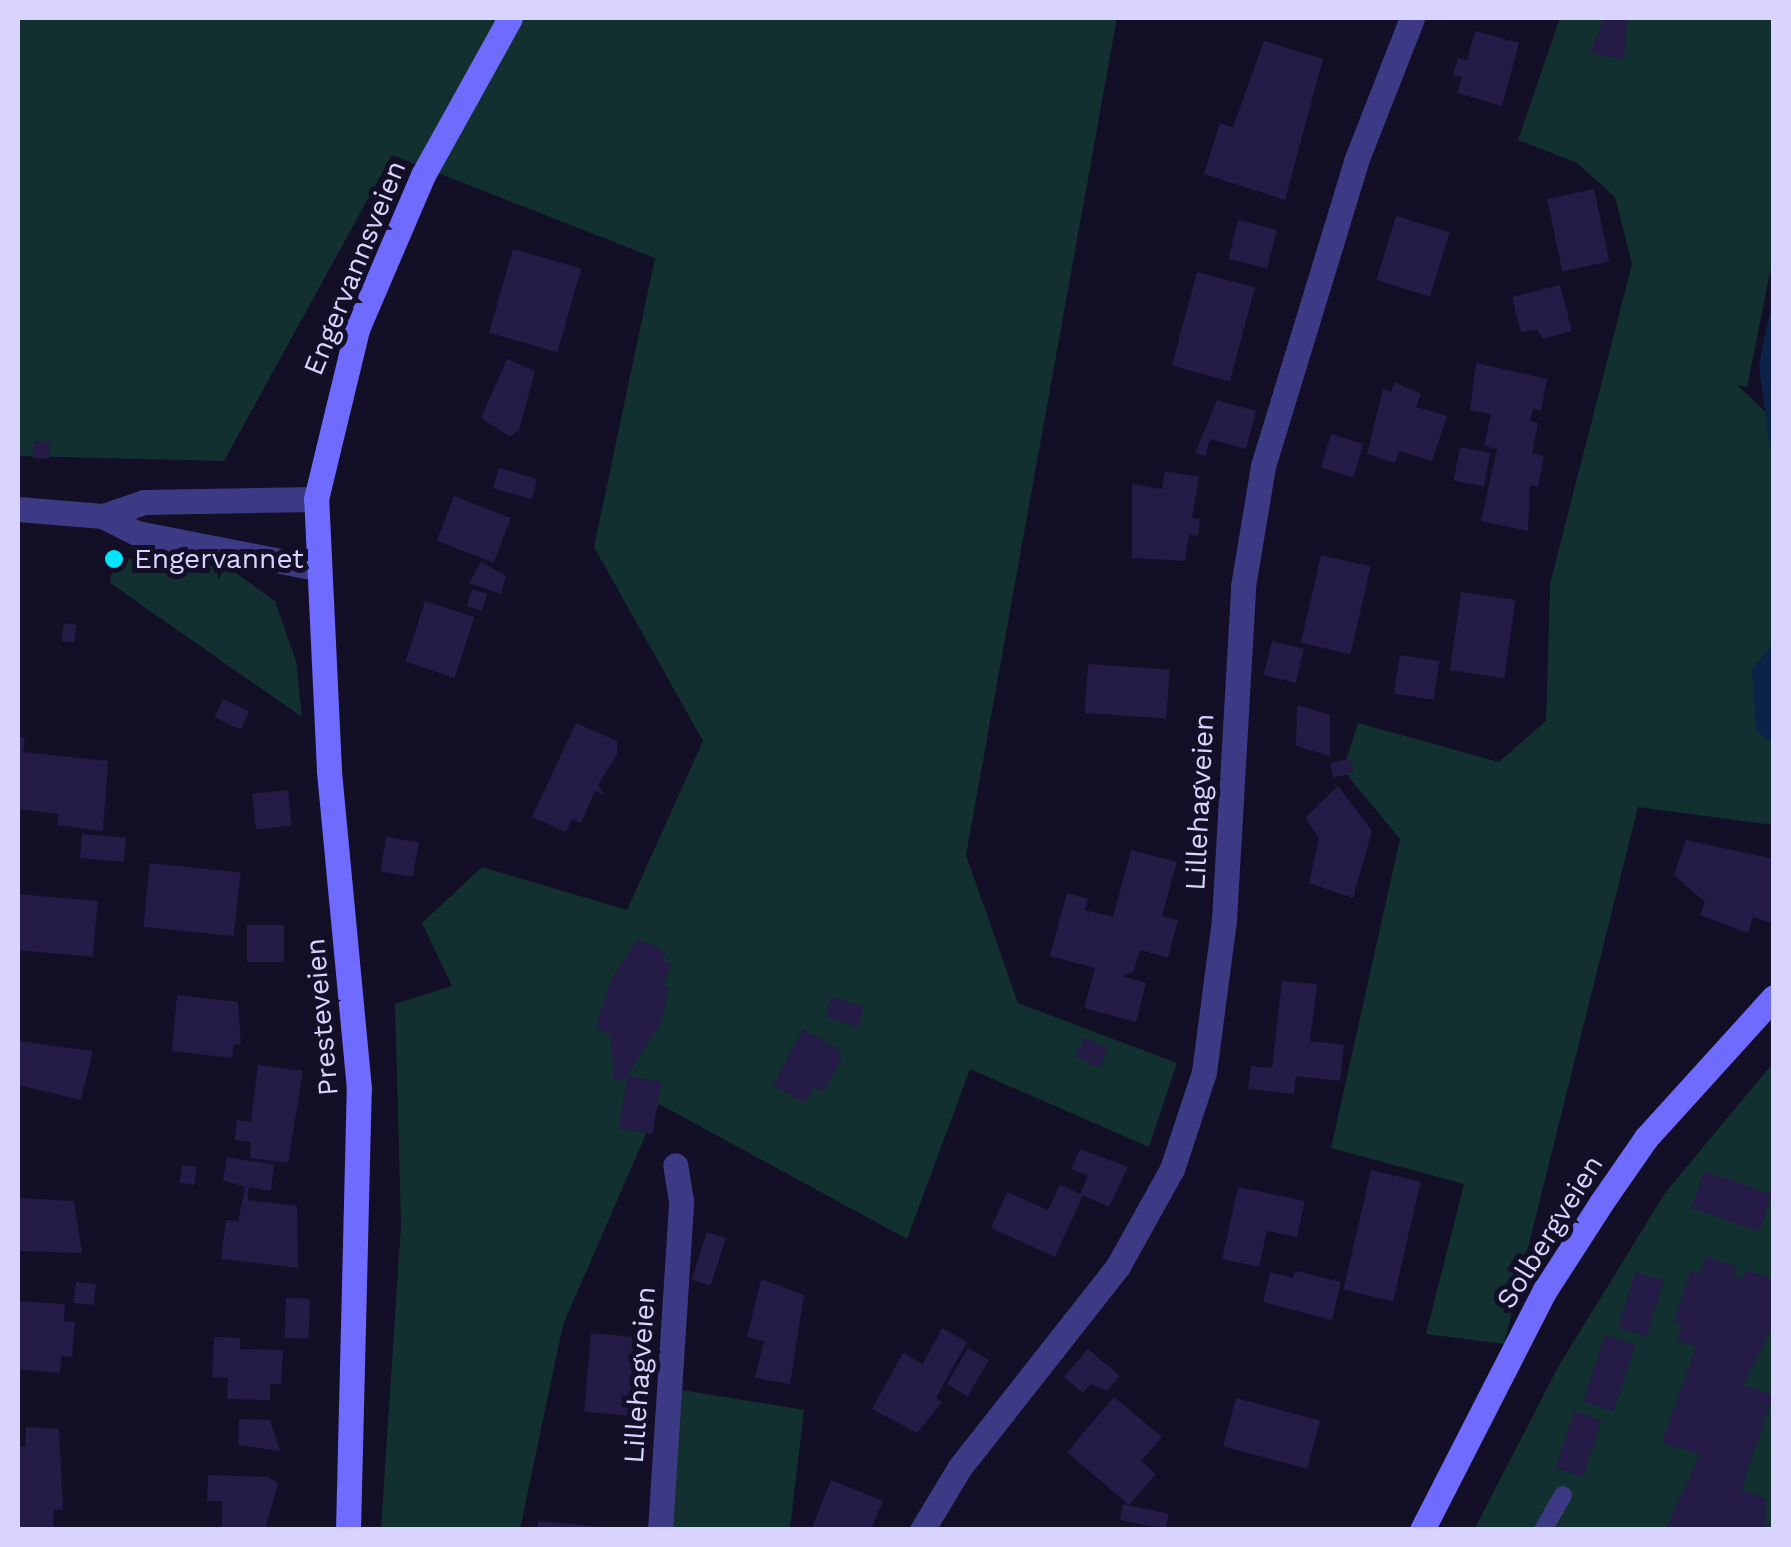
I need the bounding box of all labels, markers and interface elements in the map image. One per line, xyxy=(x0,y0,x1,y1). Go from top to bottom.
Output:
street label: Engervannsveien xyxy=(297,156,413,380)
place label: Engervannet xyxy=(134,542,304,576)
marker: Engervannet xyxy=(103,548,125,570)
street label: Lillehagveien xyxy=(1179,713,1221,891)
street label: Presteveien xyxy=(298,937,346,1097)
street label: Solbergveien xyxy=(1490,1149,1610,1315)
street label: Lillehagveien xyxy=(617,1285,663,1465)

